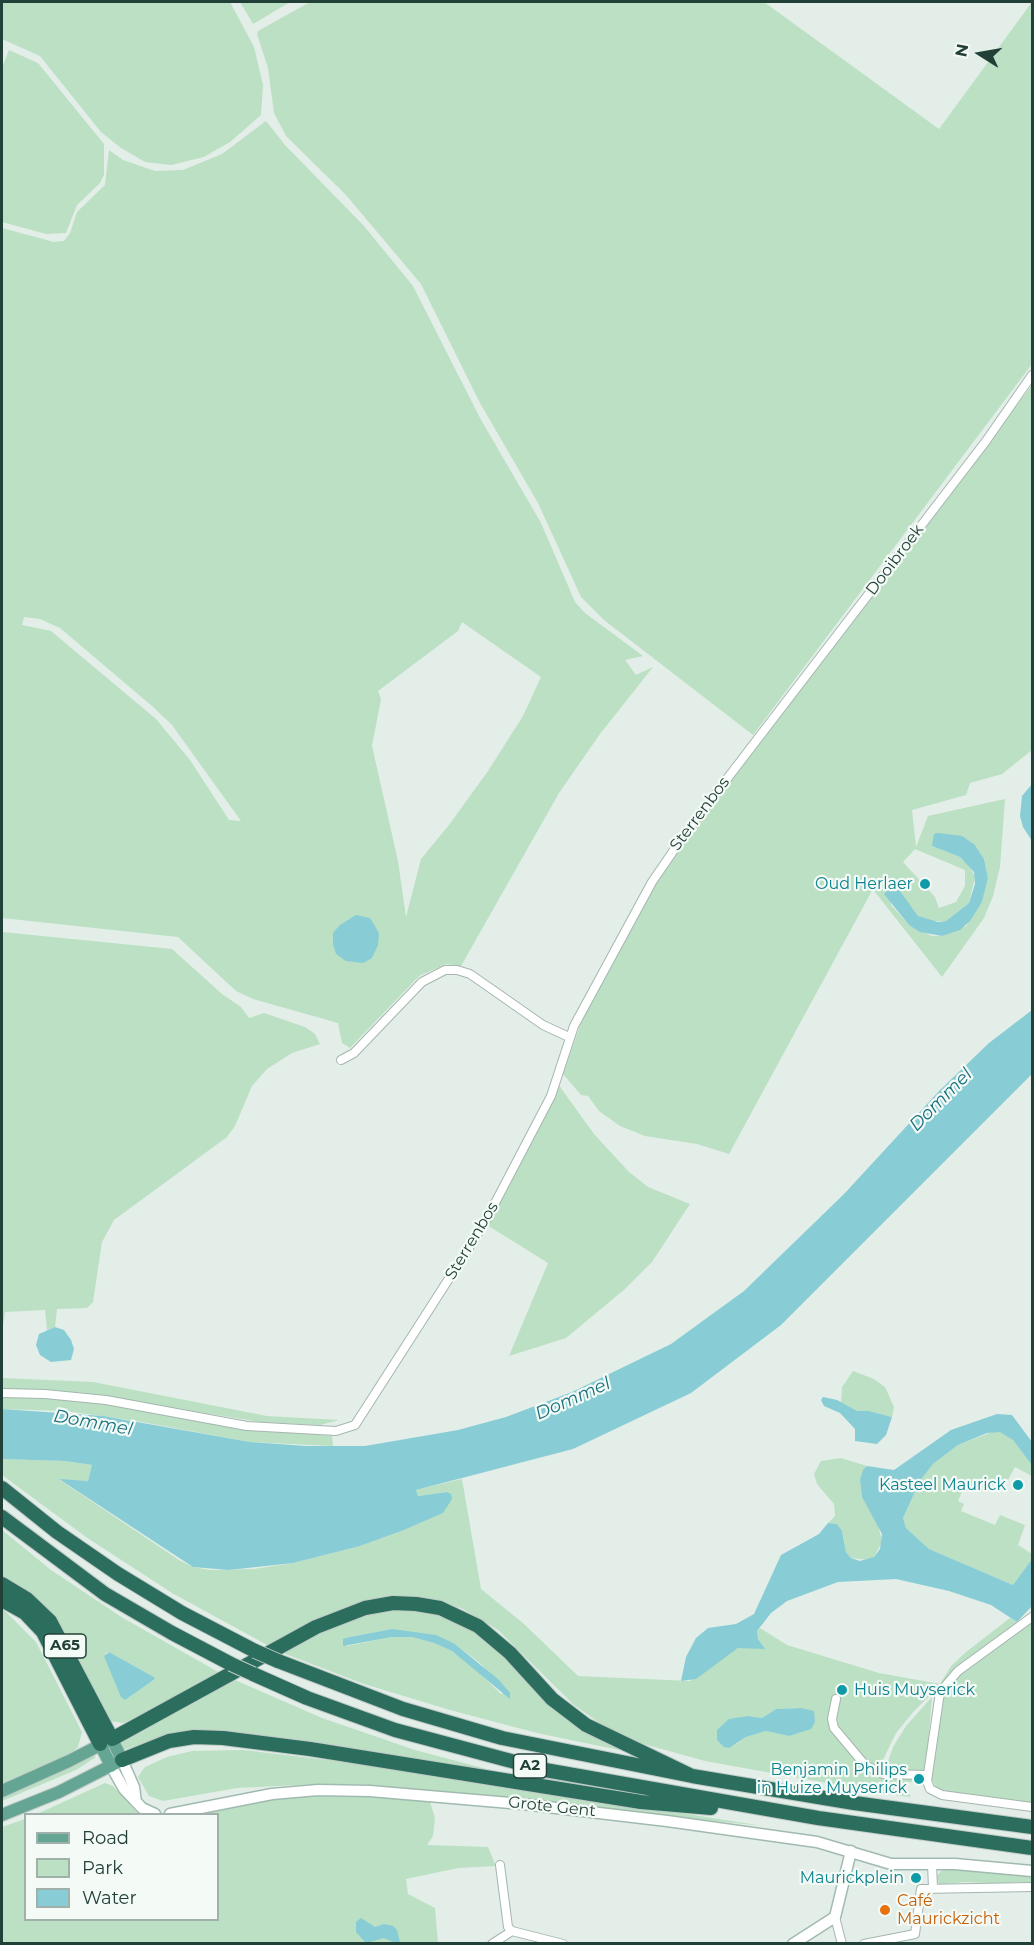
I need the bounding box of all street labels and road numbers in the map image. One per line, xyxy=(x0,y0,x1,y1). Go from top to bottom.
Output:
street label: Dooibroek xyxy=(862,521,928,599)
street label: Sterrenbos xyxy=(666,773,734,855)
street label: Sterrenbos xyxy=(441,1199,503,1283)
road number: A65 xyxy=(44,1634,86,1658)
road number: A2 xyxy=(514,1754,546,1778)
street label: Grote Gent xyxy=(507,1793,597,1821)

